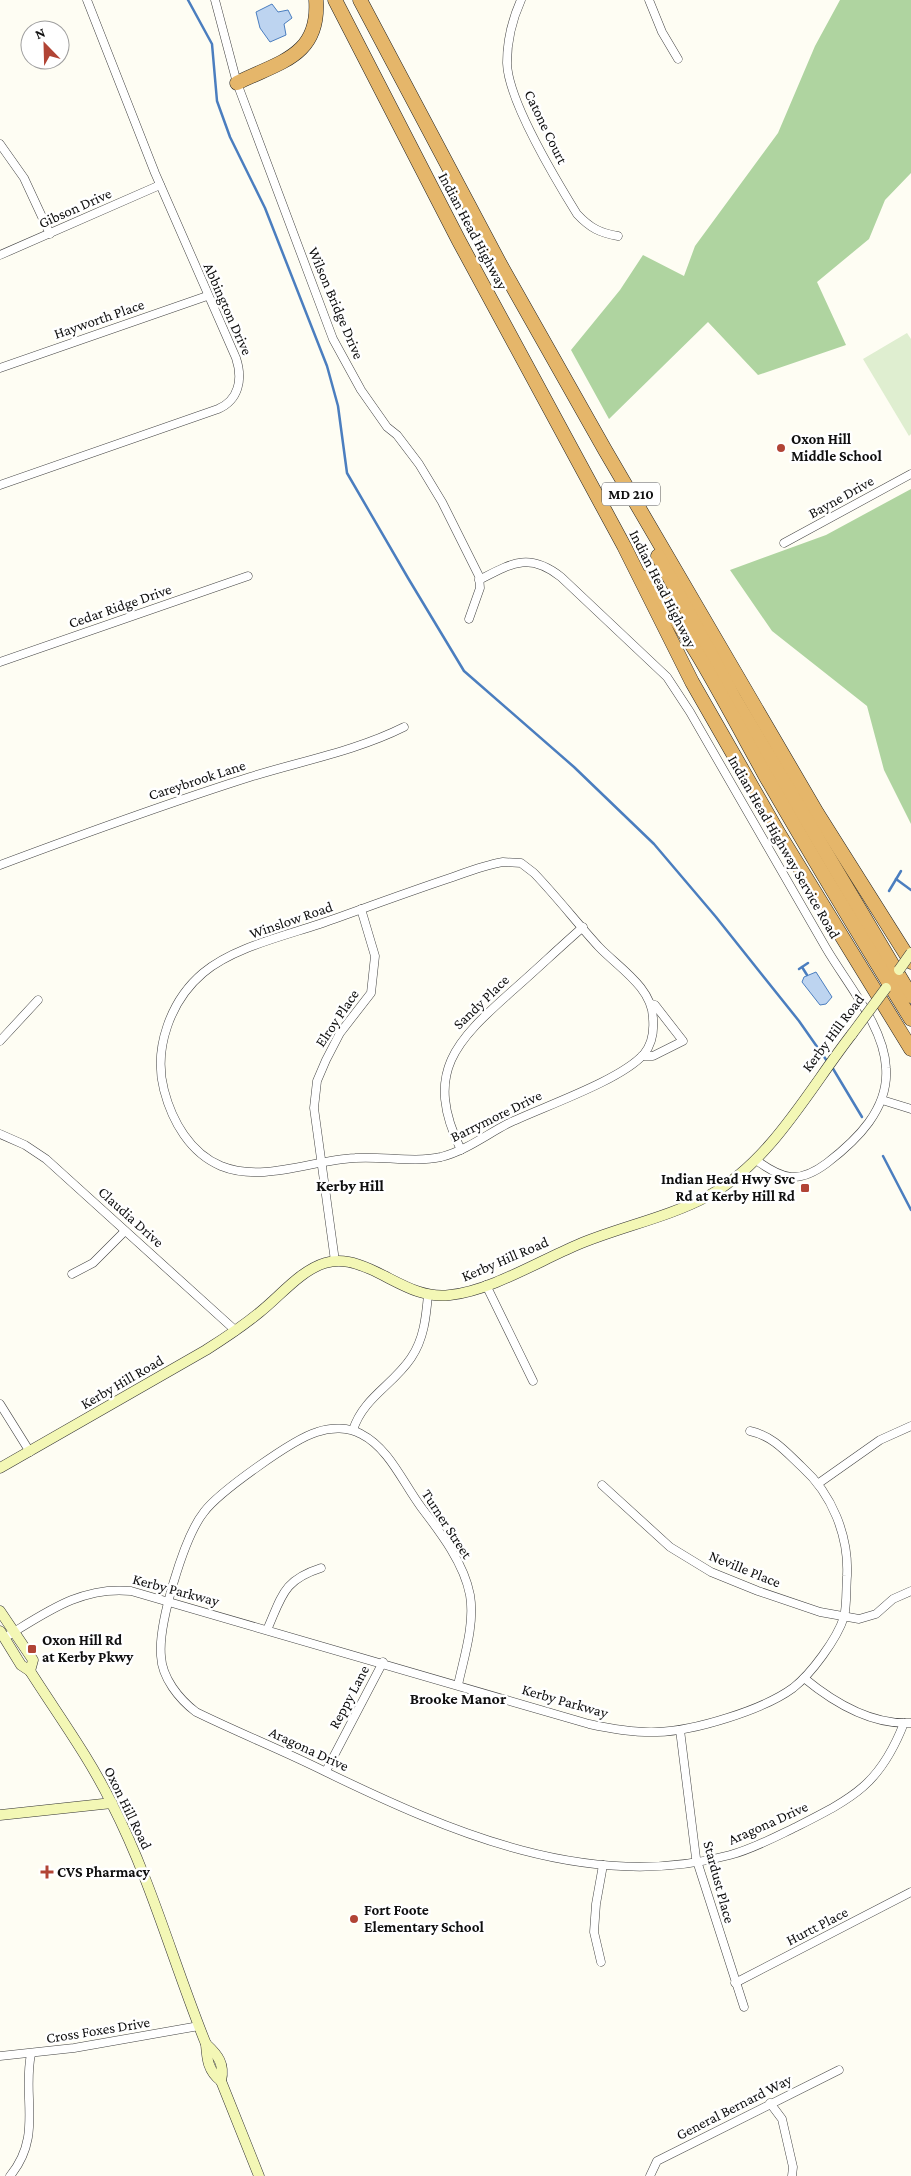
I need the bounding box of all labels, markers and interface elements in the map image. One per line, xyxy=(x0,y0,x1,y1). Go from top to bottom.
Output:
north arrow xyxy=(20,20,70,70)
text: N xyxy=(32,24,48,42)
street label: Catone Court xyxy=(521,88,571,167)
street label: Indian Head Highway xyxy=(435,170,511,293)
street label: Gibson Drive xyxy=(36,185,114,231)
street label: Wilson Bridge Drive xyxy=(304,245,367,362)
street label: Abbington Drive xyxy=(200,261,256,358)
street label: Hayworth Place xyxy=(52,296,147,343)
place label: Oxon Hill Middle School xyxy=(791,431,882,464)
marker: Oxon Hill Middle School xyxy=(775,442,787,454)
street label: Bayne Drive xyxy=(806,472,877,522)
road number: MD 210 xyxy=(602,482,660,506)
street label: Indian Head Highway xyxy=(625,527,700,651)
street label: Cedar Ridge Drive xyxy=(66,581,174,632)
street label: Indian Head Highway Service Road xyxy=(724,753,843,942)
street label: Careybrook Lane xyxy=(147,757,248,804)
street label: Winslow Road xyxy=(247,898,335,942)
street label: Sandy Place xyxy=(450,971,513,1033)
street label: Elroy Place xyxy=(312,986,363,1050)
street label: Kerby Hill Road xyxy=(799,991,868,1075)
street label: Barrymore Drive xyxy=(448,1087,545,1146)
place label: Indian Head Hwy Svc Rd at Kerby Hill Rd xyxy=(661,1171,796,1204)
district label: Kerby Hill xyxy=(316,1177,384,1194)
marker: Indian Head Hwy Svc Rd at Kerby Hill Rd xyxy=(799,1182,811,1194)
street label: Claudia Drive xyxy=(95,1184,167,1251)
street label: Kerby Hill Road xyxy=(459,1234,551,1285)
street label: Kerby Hill Road xyxy=(78,1352,167,1413)
street label: Turner Street xyxy=(419,1486,476,1562)
street label: Neville Place xyxy=(707,1547,783,1591)
street label: Kerby Parkway xyxy=(131,1571,221,1610)
place label: Oxon Hill Rd at Kerby Pkwy xyxy=(42,1632,134,1665)
marker: Oxon Hill Rd at Kerby Pkwy xyxy=(26,1643,38,1655)
street label: Reppy Lane xyxy=(326,1662,373,1732)
street label: Kerby Parkway xyxy=(520,1681,610,1722)
district label: Brooke Manor xyxy=(410,1690,507,1707)
street label: Aragona Drive xyxy=(266,1724,352,1775)
street label: Oxon Hill Road xyxy=(101,1764,155,1852)
street label: Aragona Drive xyxy=(726,1798,811,1849)
street label: Stardust Place xyxy=(700,1839,738,1925)
place label: CVS Pharmacy xyxy=(57,1864,150,1880)
marker: CVS Pharmacy xyxy=(41,1866,53,1878)
place label: Fort Foote Elementary School xyxy=(364,1902,484,1935)
street label: Hurtt Place xyxy=(784,1903,851,1948)
marker: Fort Foote Elementary School xyxy=(348,1913,360,1925)
street label: Cross Foxes Drive xyxy=(45,2014,151,2046)
street label: General Bernard Way xyxy=(674,2071,795,2144)

